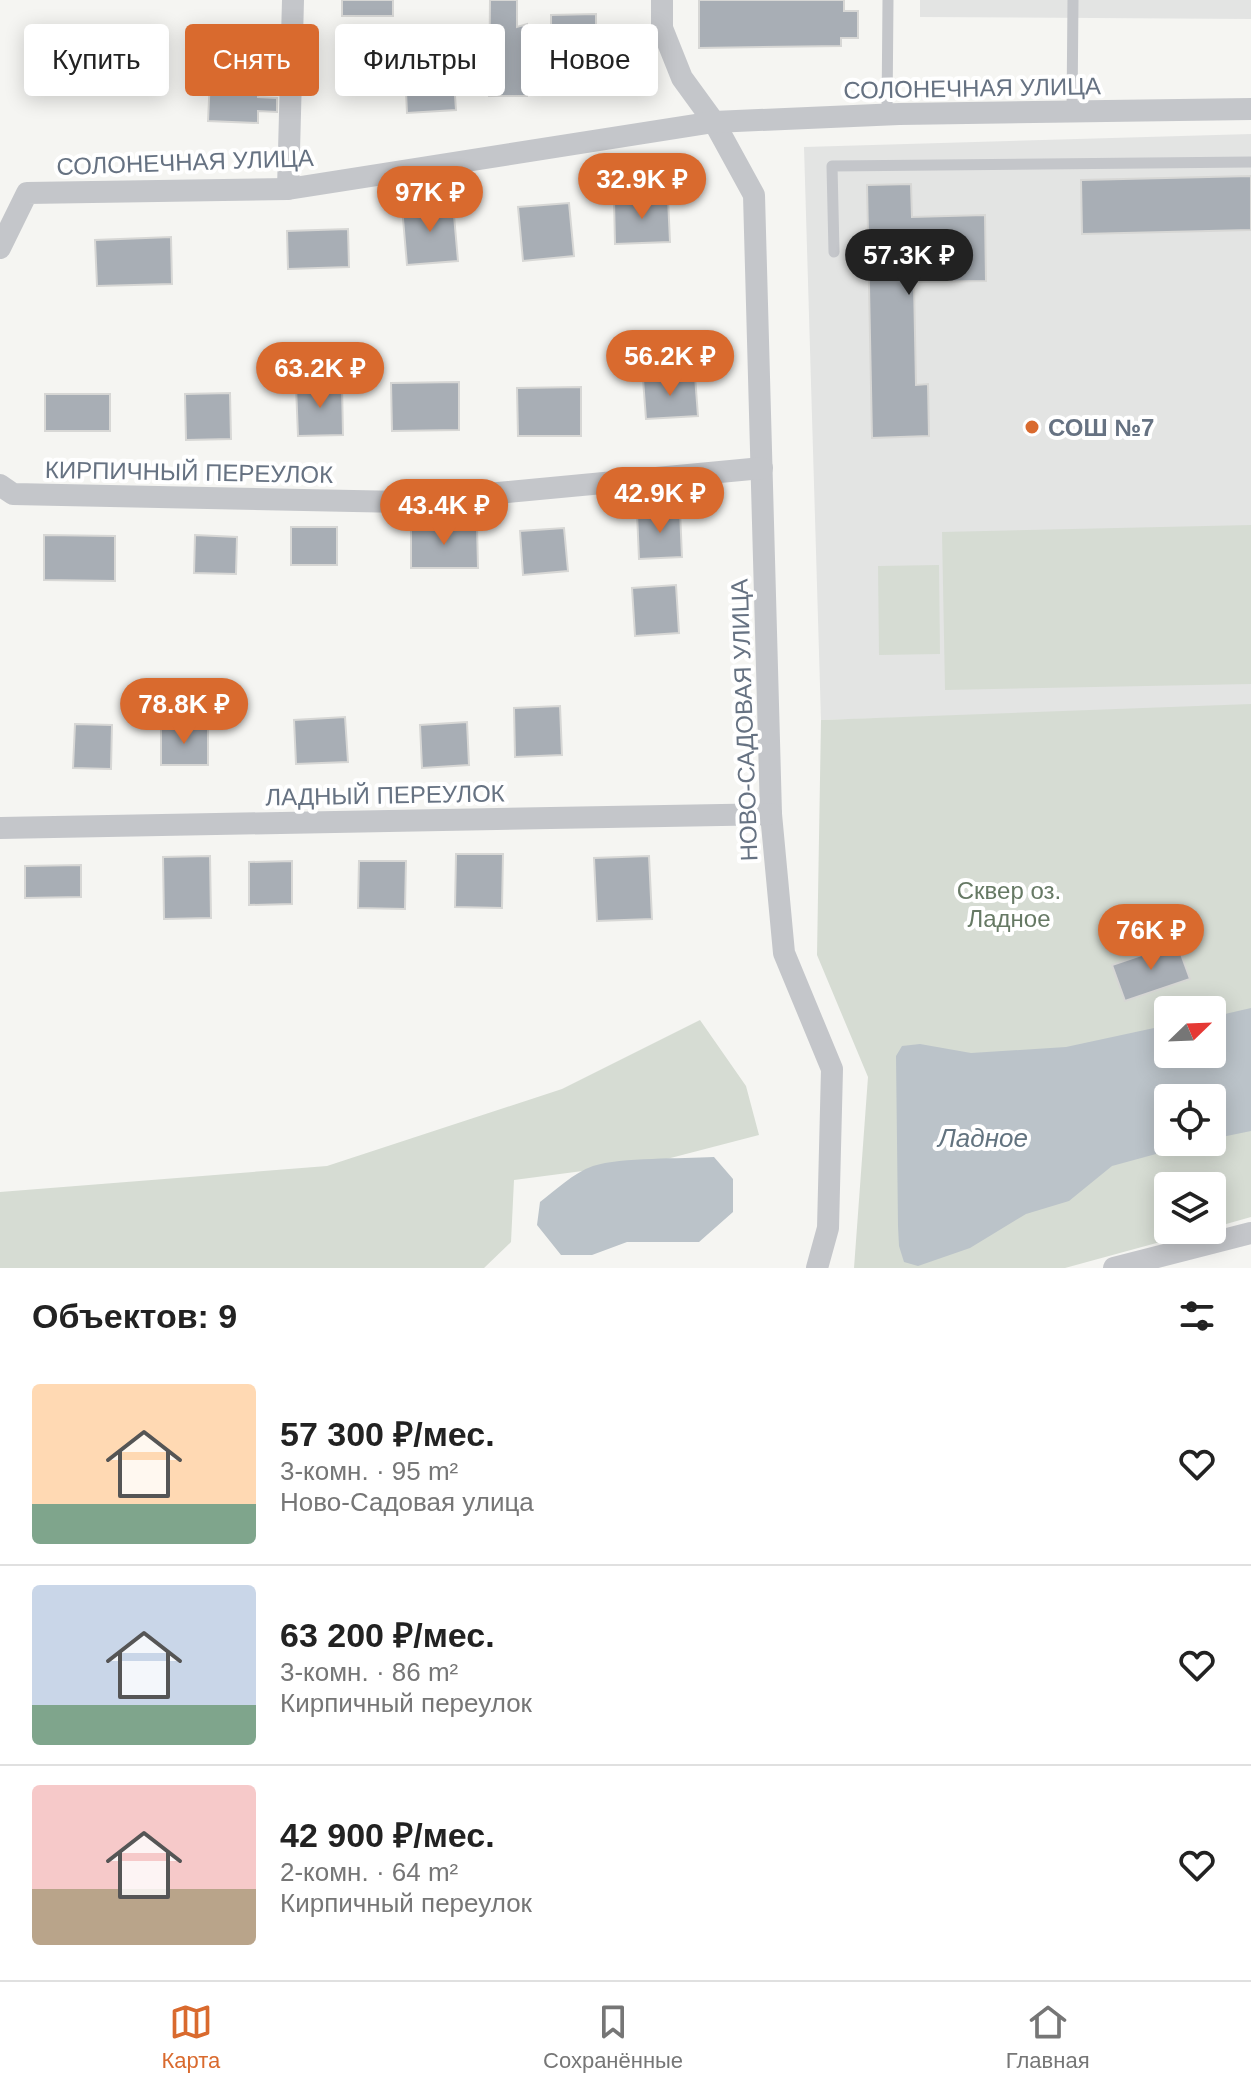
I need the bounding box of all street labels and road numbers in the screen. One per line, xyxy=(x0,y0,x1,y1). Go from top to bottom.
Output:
street label: СОЛОНЕЧНАЯ УЛИЦА xyxy=(843,72,1101,104)
street label: СОЛОНЕЧНАЯ УЛИЦА xyxy=(56,144,314,180)
street label: КИРПИЧНЫЙ ПЕРЕУЛОК xyxy=(45,456,333,488)
street label: НОВО-САДОВАЯ УЛИЦА xyxy=(726,578,762,862)
street label: ЛАДНЫЙ ПЕРЕУЛОК xyxy=(265,779,505,811)

